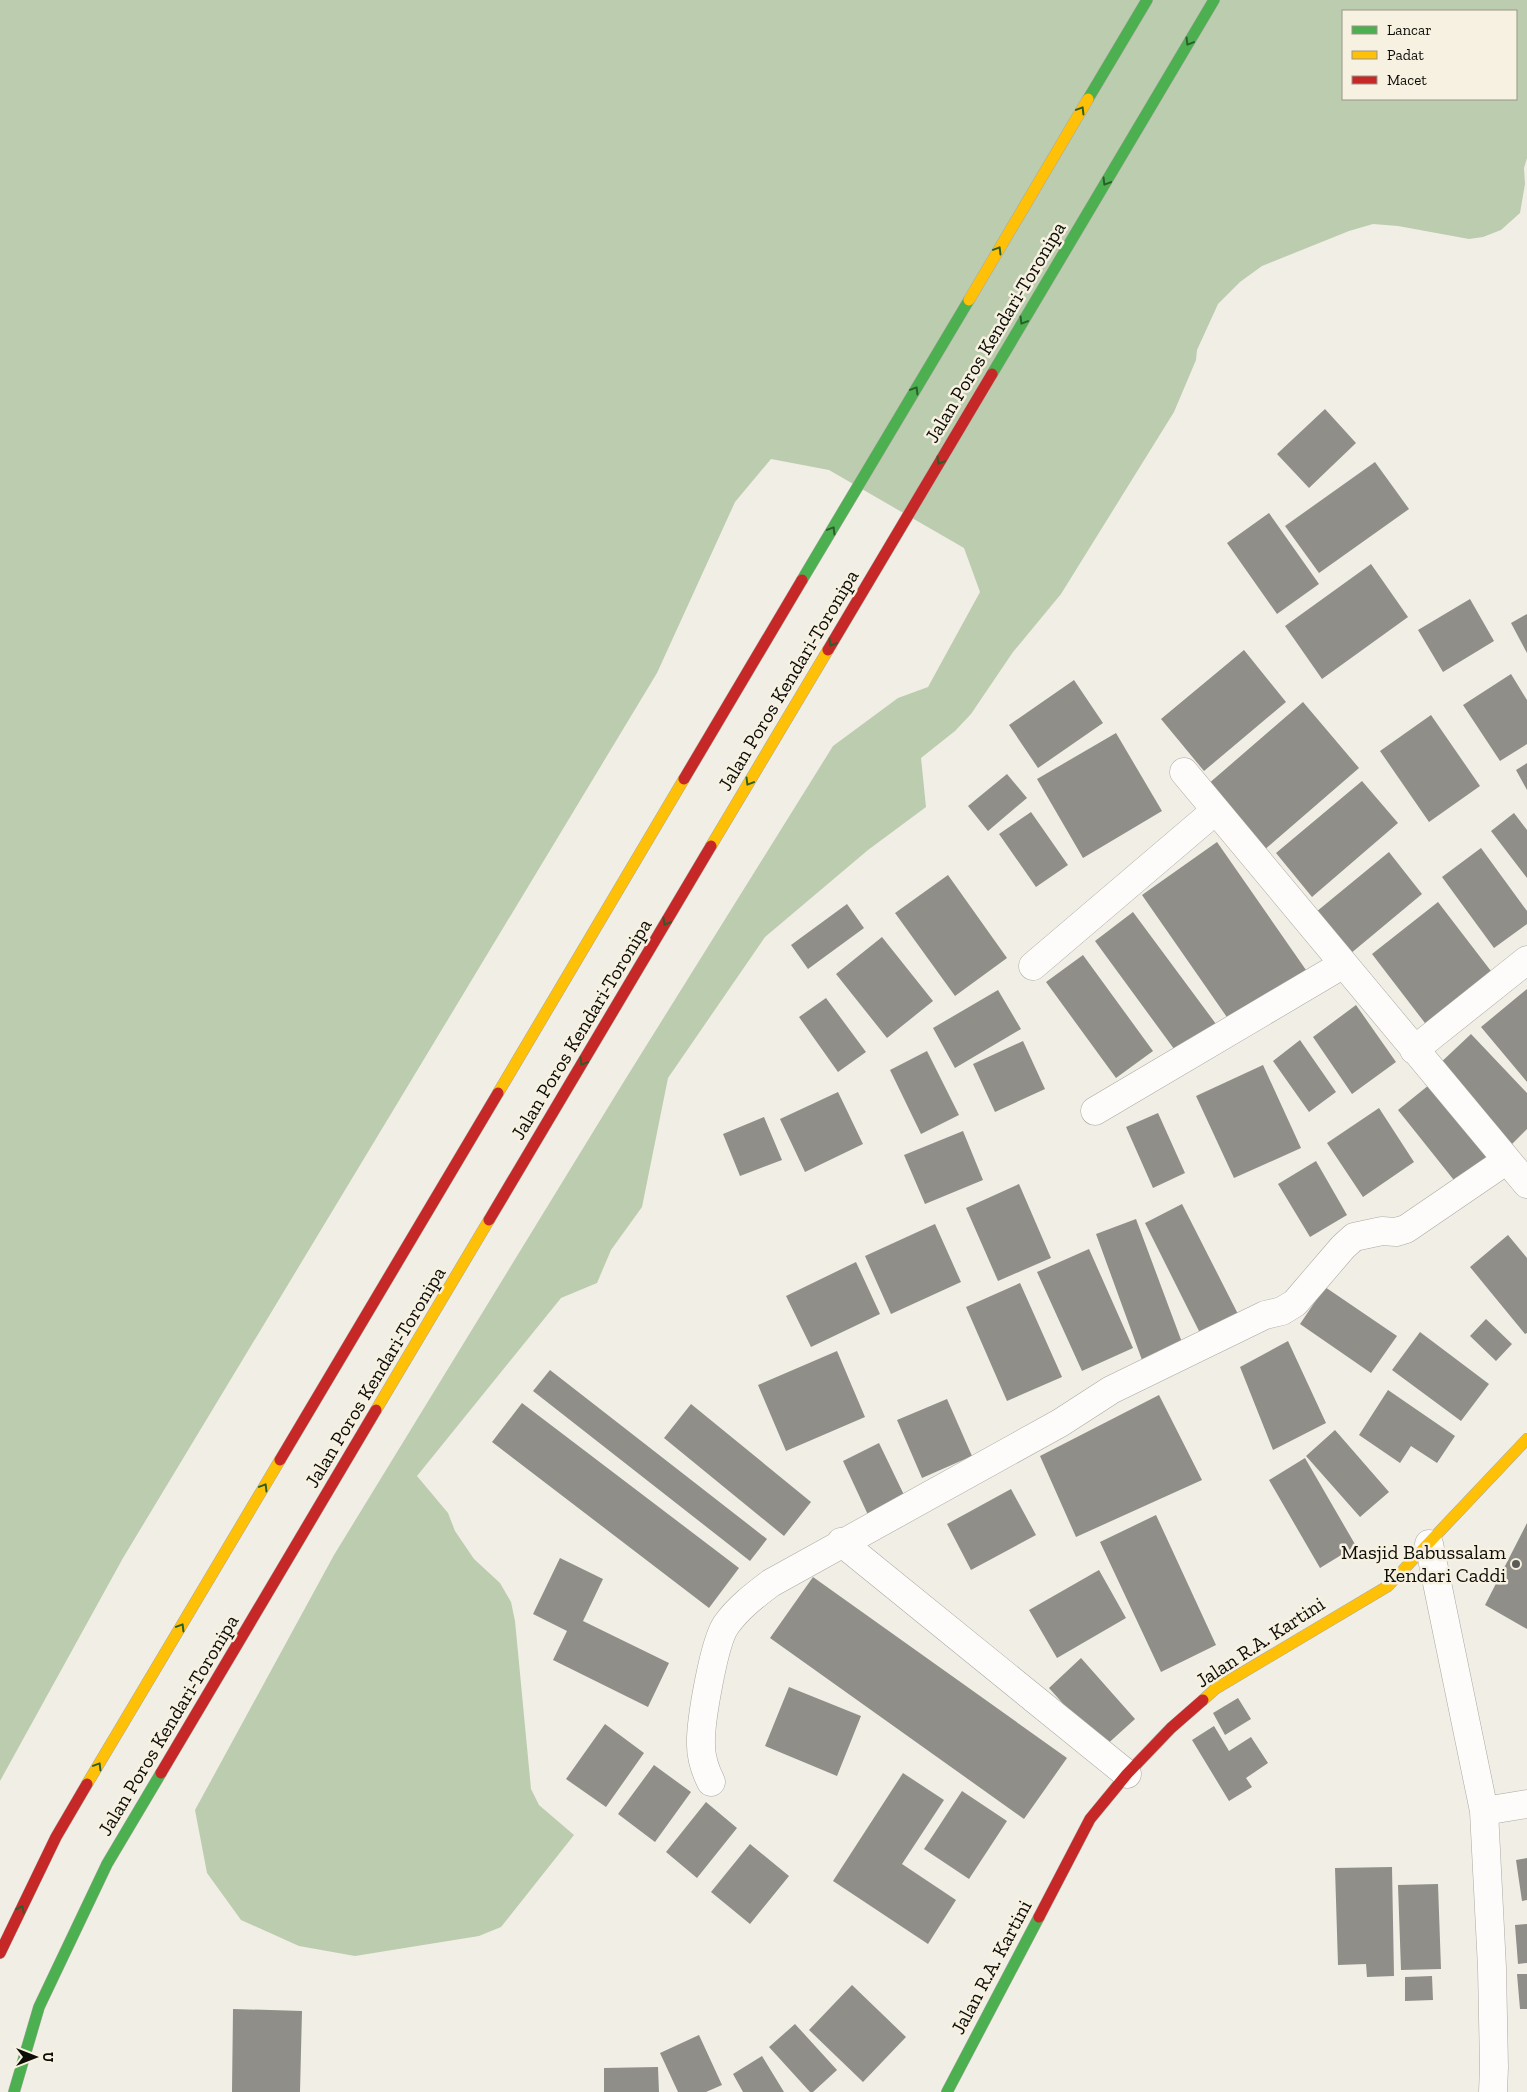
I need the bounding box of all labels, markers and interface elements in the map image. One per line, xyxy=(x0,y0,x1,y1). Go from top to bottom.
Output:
legend xyxy=(1342,10,1517,100)
text: Lancar xyxy=(1387,21,1432,39)
one-way arrow xyxy=(1186,36,1196,45)
text: Padat xyxy=(1387,46,1424,64)
text: Macet xyxy=(1387,71,1427,89)
one-way arrow xyxy=(1075,107,1085,116)
one-way arrow xyxy=(1103,176,1113,185)
street label: Jalan Poros Kendari-Toronipa xyxy=(919,217,1071,447)
one-way arrow xyxy=(992,247,1002,256)
one-way arrow xyxy=(1020,316,1030,325)
one-way arrow xyxy=(909,386,919,395)
one-way arrow xyxy=(937,456,947,465)
one-way arrow xyxy=(826,526,836,535)
street label: Jalan Poros Kendari-Toronipa xyxy=(712,565,864,795)
one-way arrow xyxy=(829,637,839,646)
one-way arrow xyxy=(746,777,756,786)
street label: Jalan Poros Kendari-Toronipa xyxy=(505,914,657,1144)
one-way arrow xyxy=(663,917,673,926)
one-way arrow xyxy=(580,1056,590,1065)
street label: Jalan Poros Kendari-Toronipa xyxy=(299,1262,451,1492)
one-way arrow xyxy=(257,1483,267,1492)
place label: Masjid Babussalam Kendari Caddi xyxy=(1341,1540,1507,1587)
marker: Masjid Babussalam Kendari Caddi xyxy=(1510,1558,1522,1570)
street label: Jalan R.A. Kartini xyxy=(1191,1591,1329,1692)
street label: Jalan Poros Kendari-Toronipa xyxy=(92,1610,244,1840)
one-way arrow xyxy=(174,1623,184,1632)
one-way arrow xyxy=(91,1763,101,1772)
street label: Jalan R.A. Kartini xyxy=(946,1895,1037,2038)
one-way arrow xyxy=(15,1905,25,1914)
north arrow xyxy=(10,2032,60,2082)
text: U xyxy=(39,2052,56,2062)

